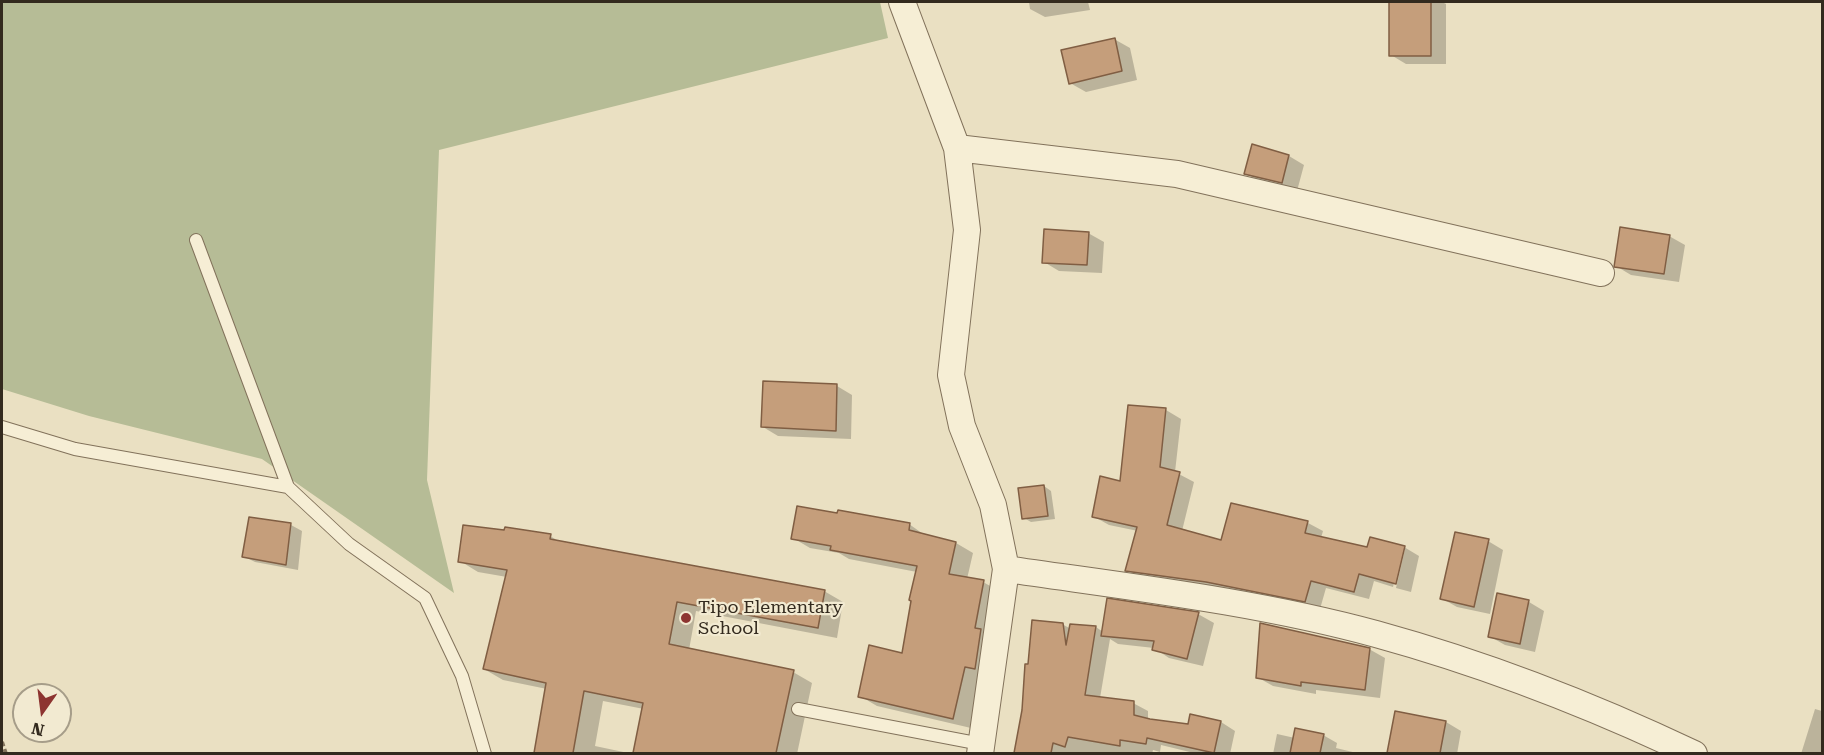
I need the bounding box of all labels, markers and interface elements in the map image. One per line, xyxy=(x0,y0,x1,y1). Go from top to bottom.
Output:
place label: Tipo Elementary School xyxy=(698,597,843,640)
marker: Tipo Elementary School xyxy=(679,611,693,625)
north arrow xyxy=(12,683,72,743)
text: N xyxy=(30,718,46,740)

